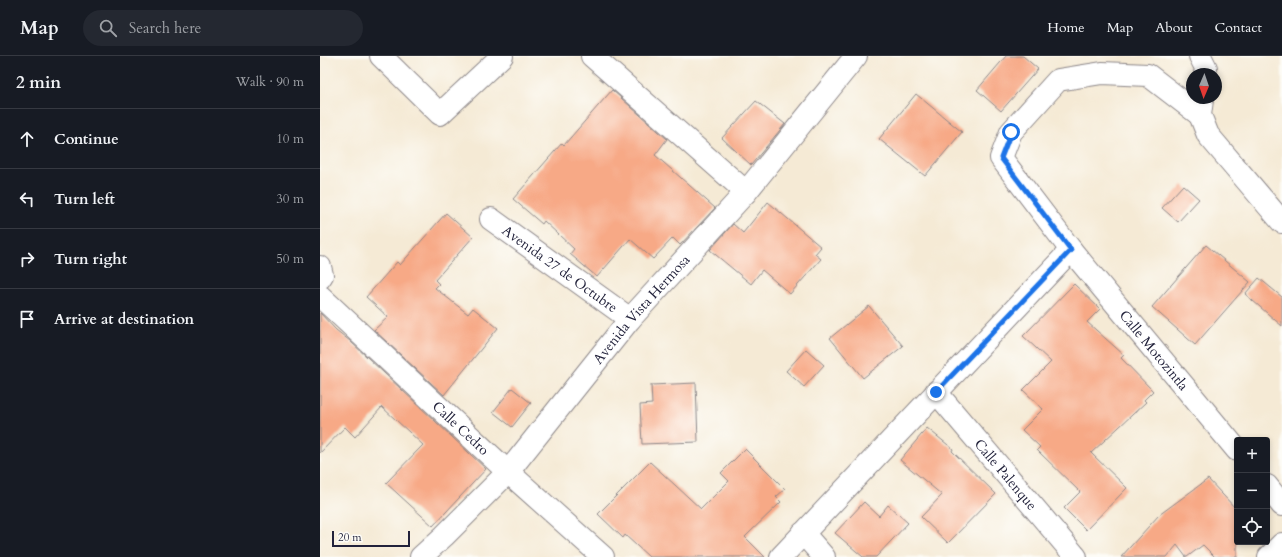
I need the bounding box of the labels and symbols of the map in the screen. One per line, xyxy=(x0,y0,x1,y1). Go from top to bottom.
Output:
north arrow xyxy=(1186,68,1222,104)
route start xyxy=(1002,123,1020,141)
street label: Avenida 27 de Octubre xyxy=(498,221,622,317)
street label: Avenida Vista Hermosa xyxy=(588,250,694,368)
street label: Calle Motozintla xyxy=(1115,306,1193,394)
route end xyxy=(927,383,945,401)
street label: Calle Cedro xyxy=(428,397,494,459)
street label: Calle Palenque xyxy=(970,435,1042,514)
scale bar xyxy=(332,529,410,548)

